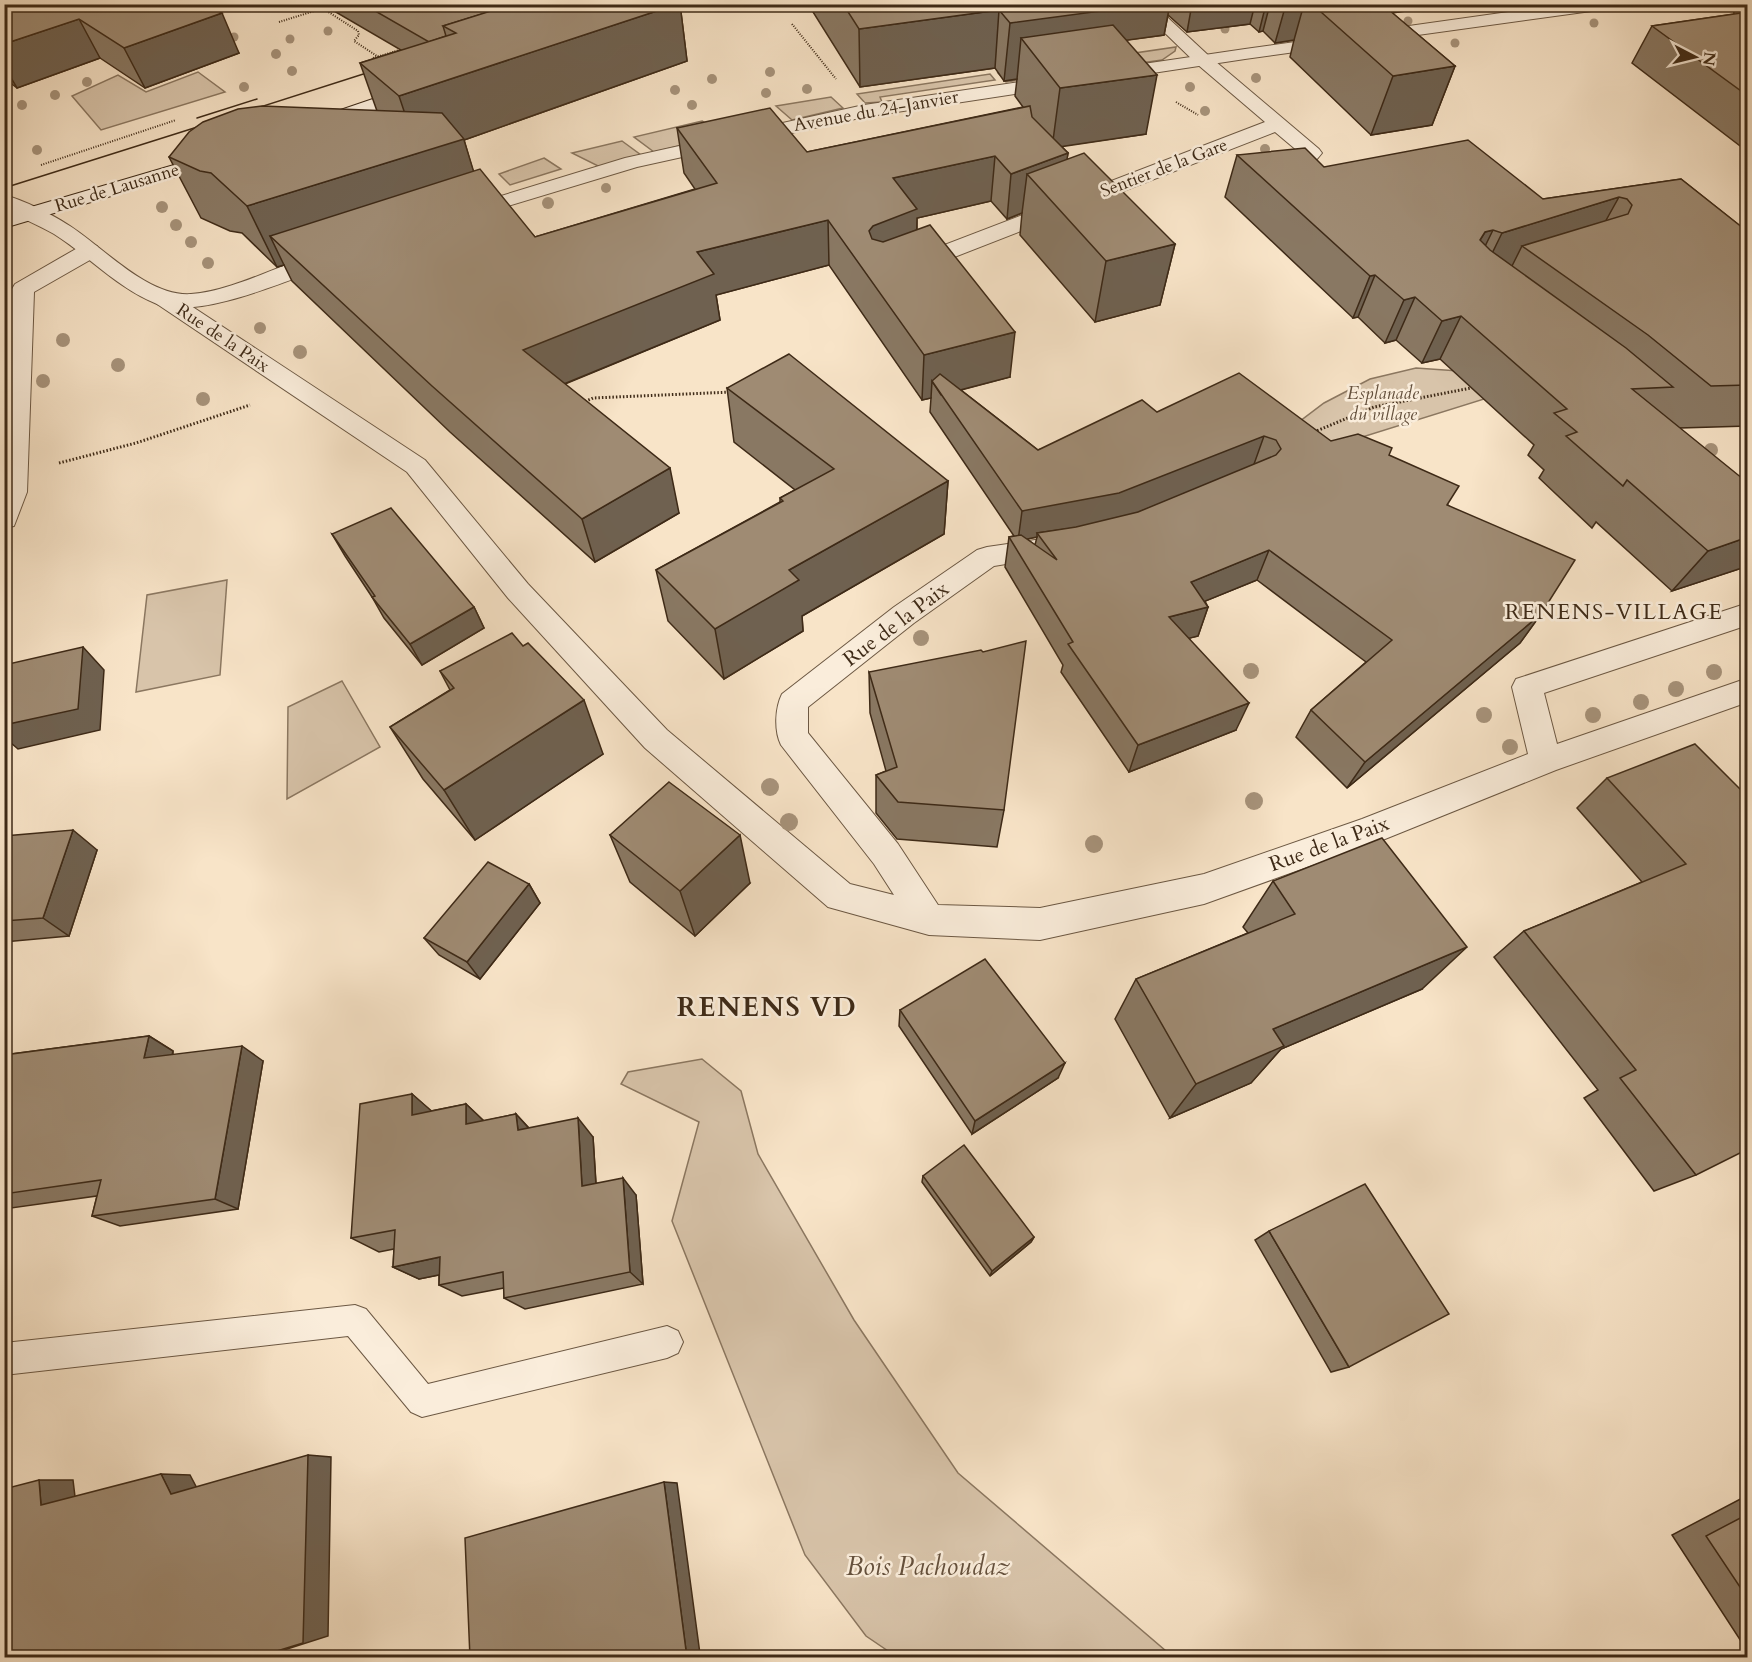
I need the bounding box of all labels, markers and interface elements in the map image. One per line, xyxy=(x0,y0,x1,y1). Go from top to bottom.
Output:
north arrow xyxy=(1665,27,1725,87)
text: N xyxy=(1697,50,1721,67)
street label: Avenue du 24-Janvier xyxy=(792,84,961,138)
street label: Sentier de la Gare xyxy=(1097,132,1231,204)
street label: Rue de Lausanne xyxy=(52,157,182,219)
street label: Rue de la Paix xyxy=(171,298,275,378)
park label: Esplanade du village xyxy=(1347,381,1420,427)
street label: Rue de la Paix xyxy=(837,574,955,673)
district label: RENENS-VILLAGE xyxy=(1505,597,1723,627)
street label: Rue de la Paix xyxy=(1265,809,1393,879)
district label: RENENS VD xyxy=(677,989,857,1026)
park label: Bois Pachoudaz xyxy=(846,1549,1011,1584)

